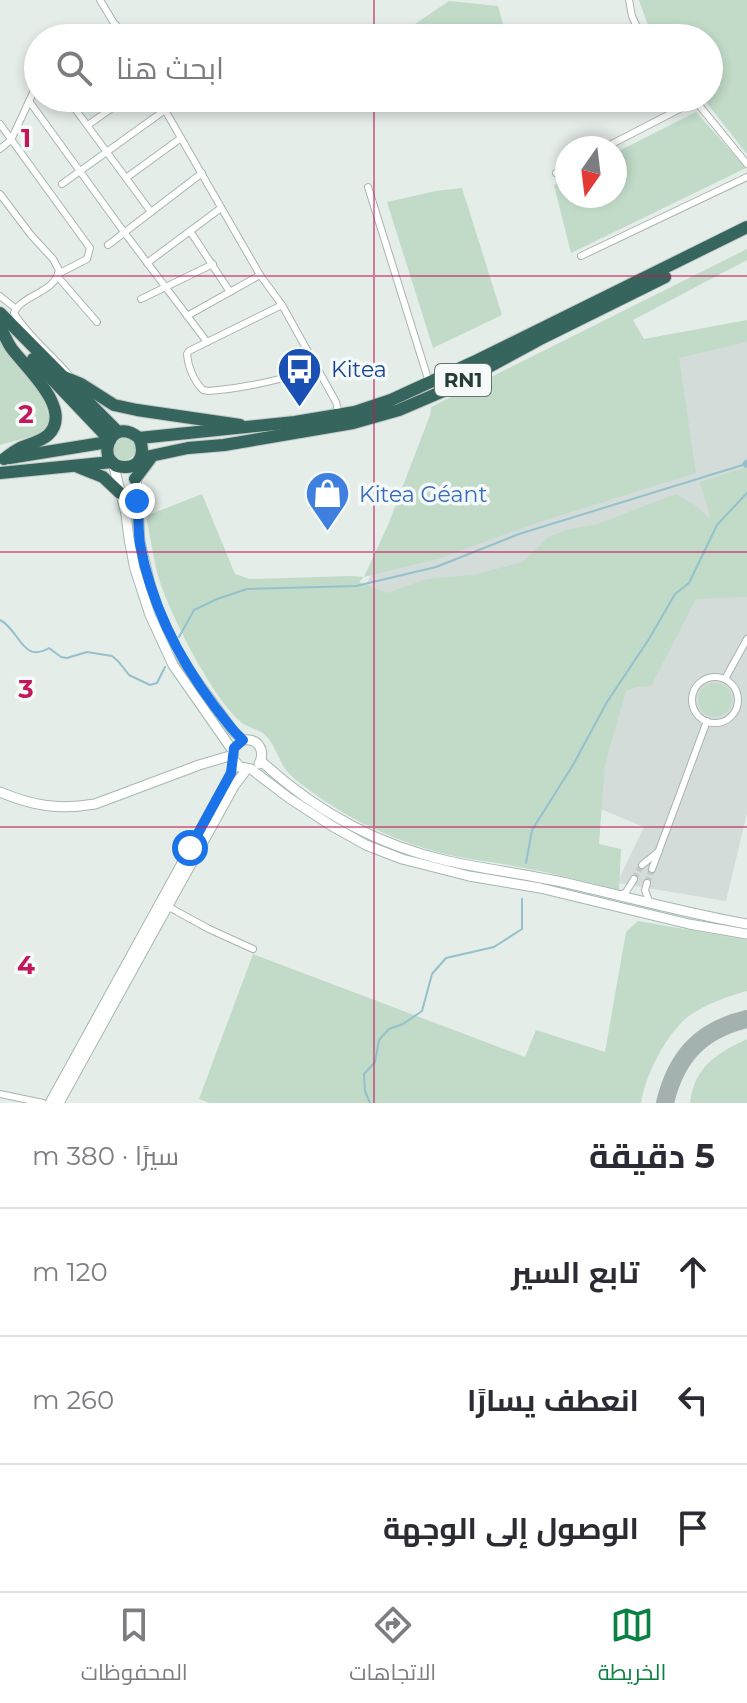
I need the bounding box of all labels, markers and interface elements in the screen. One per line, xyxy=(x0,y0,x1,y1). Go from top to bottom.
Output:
search box xyxy=(24,24,723,112)
icon: search xyxy=(52,46,96,90)
text: ابحث هنا xyxy=(116,50,224,87)
text: 1 xyxy=(21,122,31,154)
north arrow xyxy=(555,136,627,208)
bus stop icon: Kitea xyxy=(276,345,324,408)
place label: Kitea xyxy=(331,356,387,383)
road number: RN1 xyxy=(435,364,491,396)
text: 2 xyxy=(18,398,34,430)
shop icon: Kitea Géant xyxy=(304,470,352,533)
place label: Kitea Géant xyxy=(359,481,487,508)
route end xyxy=(119,483,155,519)
text: 3 xyxy=(17,673,34,705)
route start xyxy=(172,830,208,866)
text: 4 xyxy=(17,949,35,981)
text: 5 دقيقة xyxy=(589,1135,715,1177)
text: سيرًا · 380 m xyxy=(32,1140,179,1172)
icon: ahead xyxy=(671,1250,715,1294)
text: تابع السير xyxy=(511,1254,639,1291)
text: 120 m xyxy=(32,1256,108,1288)
icon: left xyxy=(671,1378,715,1422)
text: انعطف يسارًا xyxy=(467,1382,639,1419)
text: 260 m xyxy=(32,1384,114,1416)
icon: arrive xyxy=(671,1506,715,1550)
text: الوصول إلى الوجهة xyxy=(383,1510,639,1547)
tab: المحفوظات xyxy=(81,1603,188,1693)
tab: الاتجاهات xyxy=(349,1603,436,1693)
tab: الخريطة xyxy=(598,1603,666,1693)

